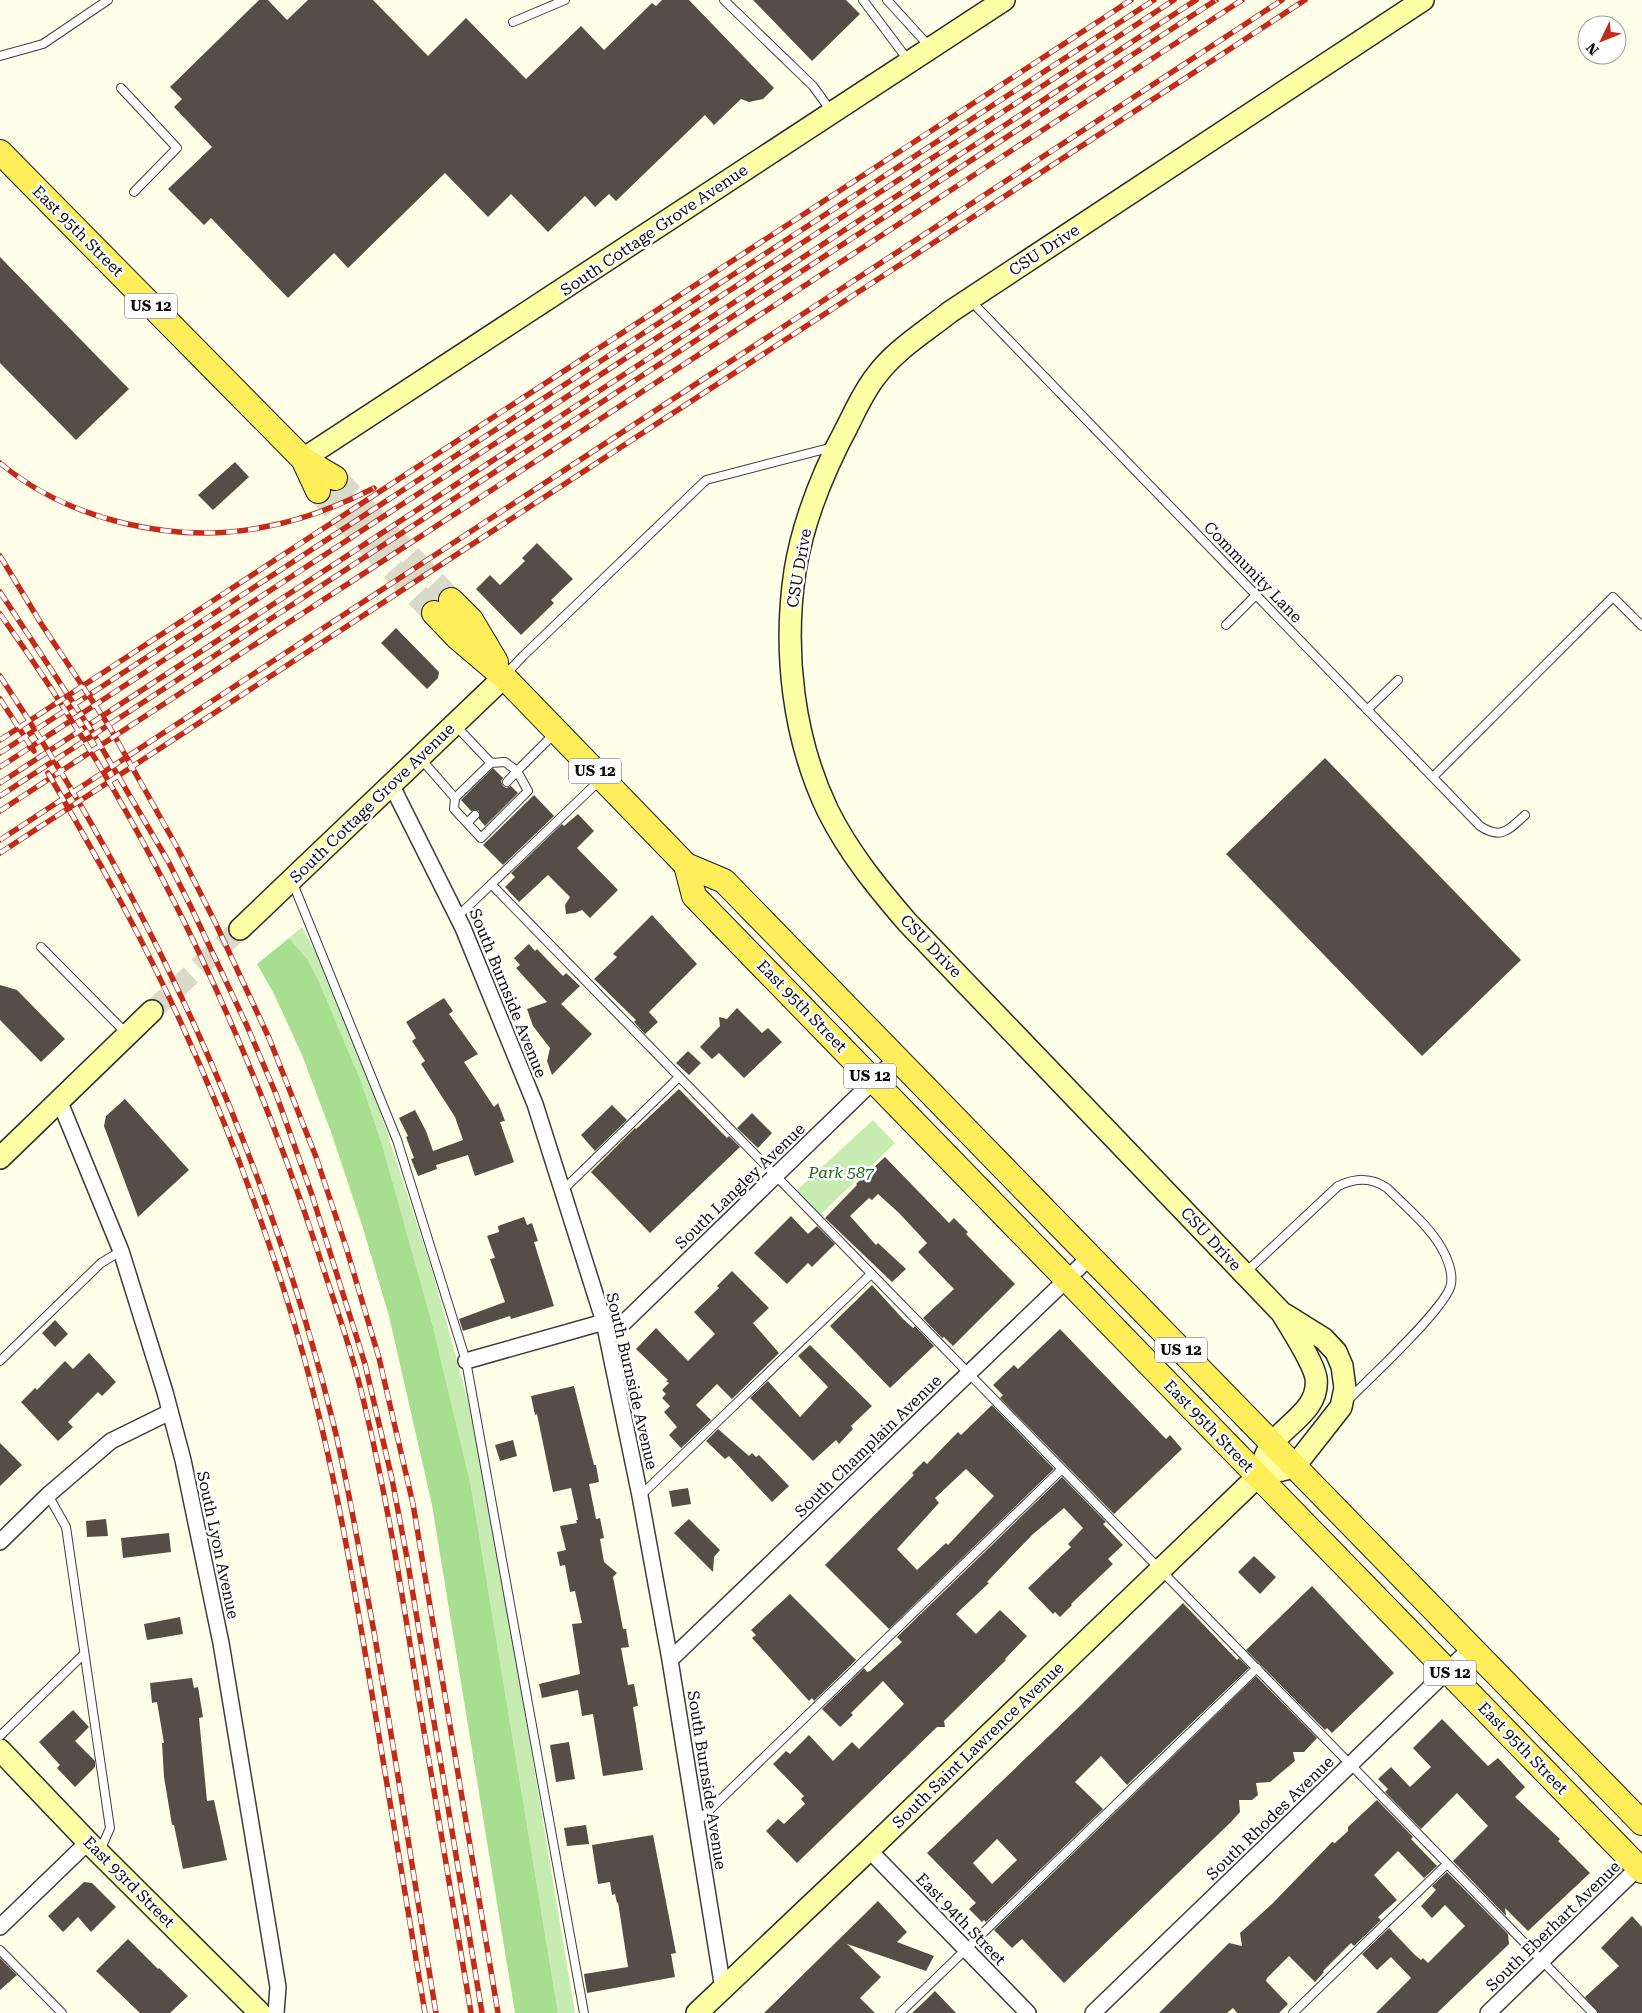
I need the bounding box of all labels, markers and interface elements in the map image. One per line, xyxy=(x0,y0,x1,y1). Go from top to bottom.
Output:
north arrow xyxy=(1577,15,1627,65)
text: N xyxy=(1583,39,1602,58)
street label: South Cottage Grove Avenue xyxy=(557,160,751,300)
street label: East 95th Street xyxy=(29,182,127,280)
street label: CSU Drive xyxy=(1005,220,1083,280)
road number: US 12 xyxy=(125,294,177,318)
street label: Community Lane xyxy=(1200,517,1306,627)
street label: CSU Drive xyxy=(783,527,815,609)
street label: South Cottage Grove Avenue xyxy=(286,719,458,887)
road number: US 12 xyxy=(569,758,621,784)
street label: South Burnside Avenue xyxy=(465,906,551,1081)
street label: CSU Drive xyxy=(896,911,966,982)
street label: East 95th Street xyxy=(753,956,851,1056)
road number: US 12 xyxy=(844,1064,896,1088)
street label: South Langley Avenue xyxy=(671,1119,809,1253)
park label: Park 587 xyxy=(807,1163,875,1182)
street label: CSU Drive xyxy=(1177,1203,1245,1275)
street label: South Burnside Avenue xyxy=(602,1291,662,1471)
road number: US 12 xyxy=(1155,1338,1207,1362)
street label: South Champlain Avenue xyxy=(791,1371,945,1521)
street label: East 95th Street xyxy=(1160,1376,1258,1476)
street label: South Lyon Avenue xyxy=(193,1469,243,1621)
street label: South Saint Lawrence Avenue xyxy=(888,1658,1068,1832)
road number: US 12 xyxy=(1424,1660,1476,1686)
street label: South Burnside Avenue xyxy=(683,1689,731,1871)
street label: East 95th Street xyxy=(1474,1698,1572,1798)
street label: South Rhodes Avenue xyxy=(1202,1752,1338,1884)
street label: East 93rd Street xyxy=(79,1832,179,1932)
street label: South Eberhart Avenue xyxy=(1482,1857,1624,1995)
street label: East 94th Street xyxy=(912,1869,1010,1969)

